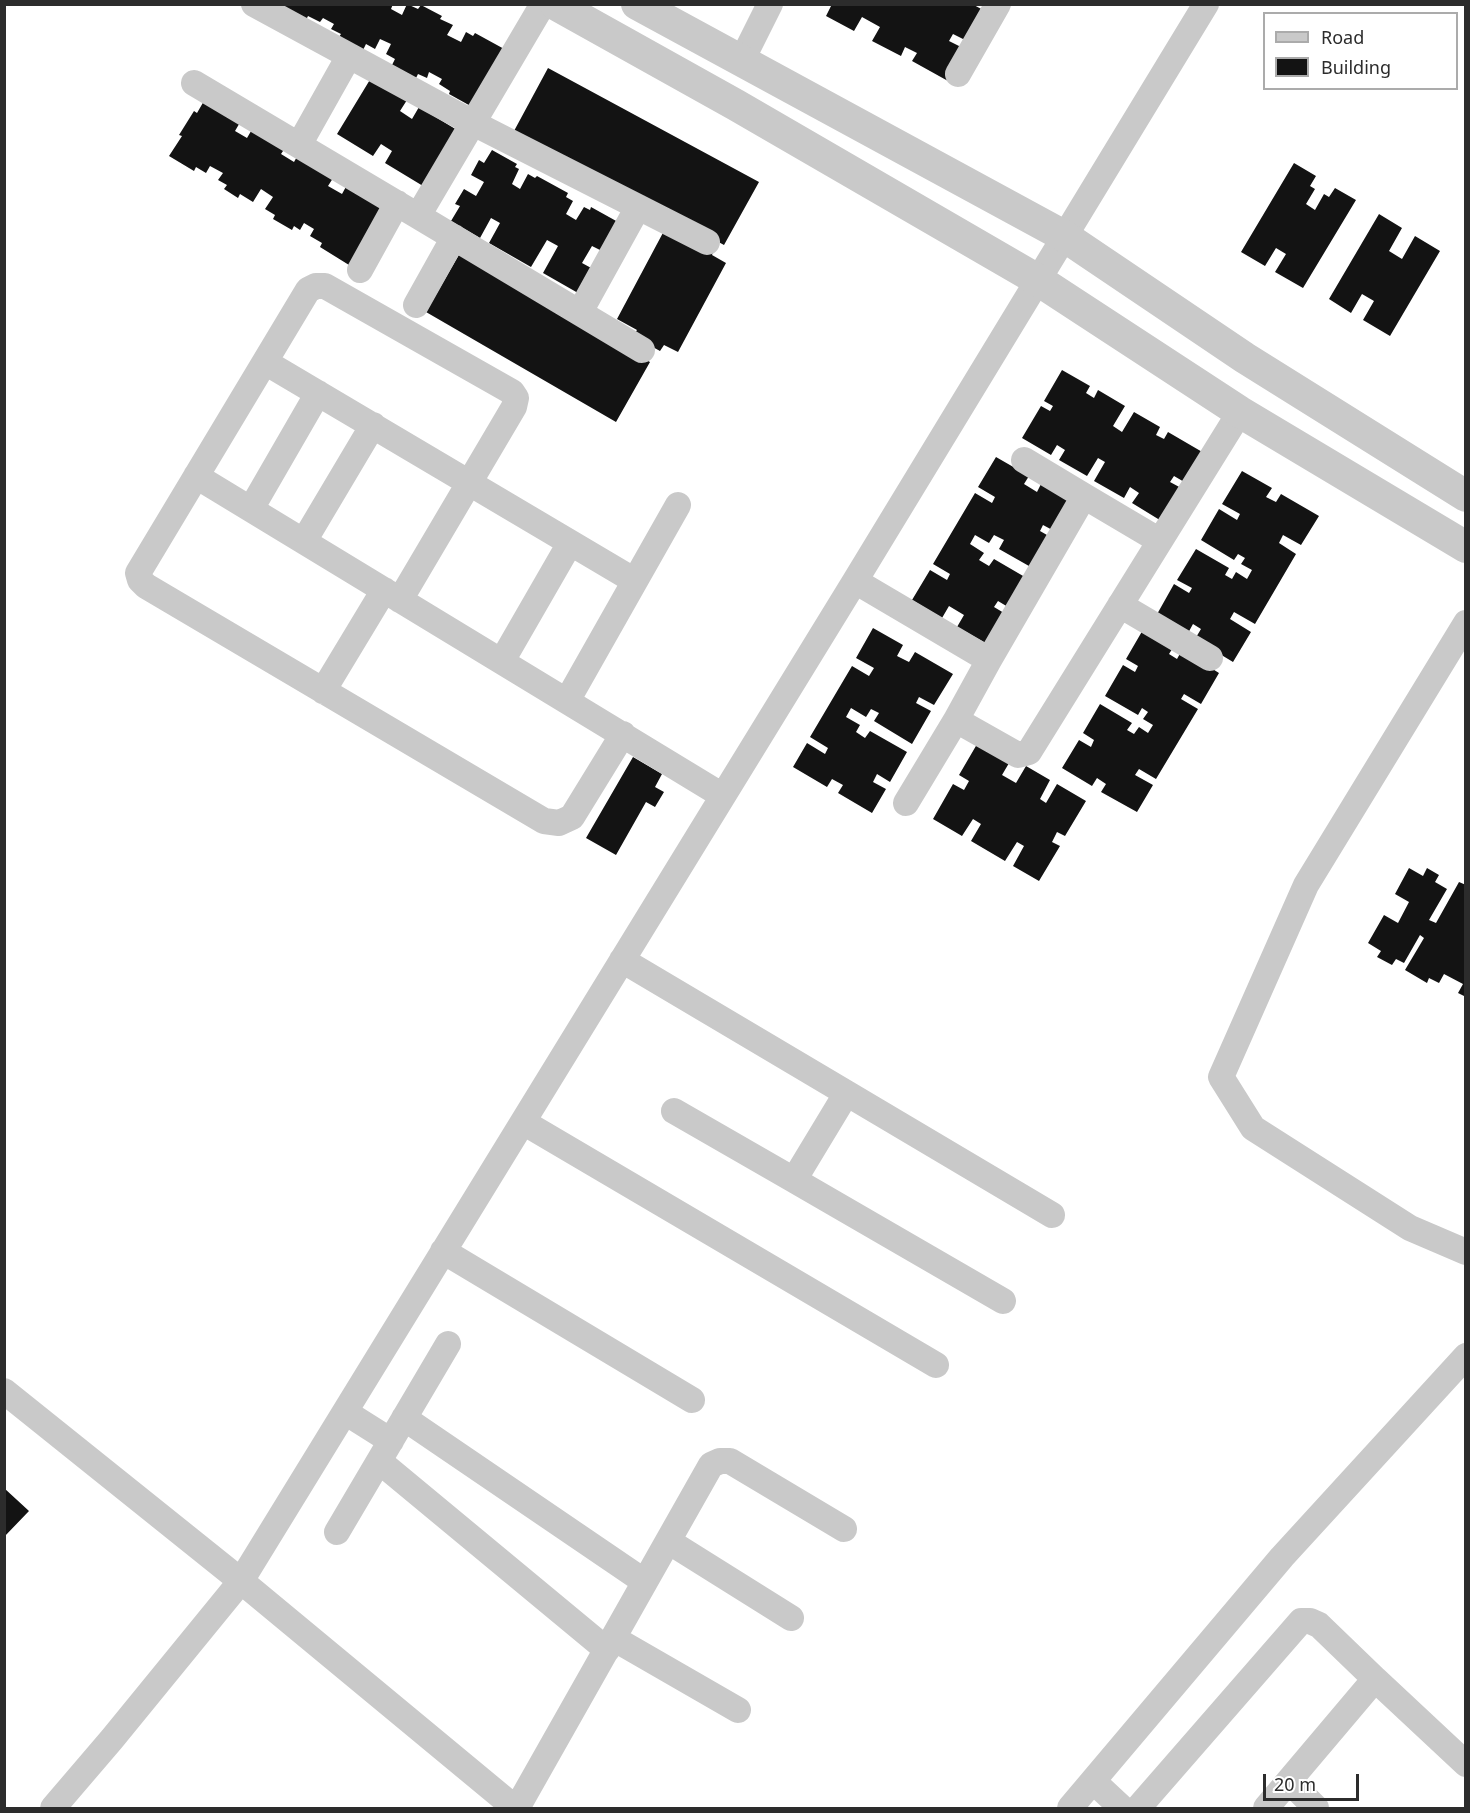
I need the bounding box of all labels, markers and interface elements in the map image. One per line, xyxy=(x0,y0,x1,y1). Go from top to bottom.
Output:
legend xyxy=(1263,12,1458,90)
text: Road xyxy=(1321,25,1364,49)
text: Building xyxy=(1321,55,1391,79)
scale bar xyxy=(1266,1762,1362,1800)
text: 20 m xyxy=(1274,1772,1316,1796)

